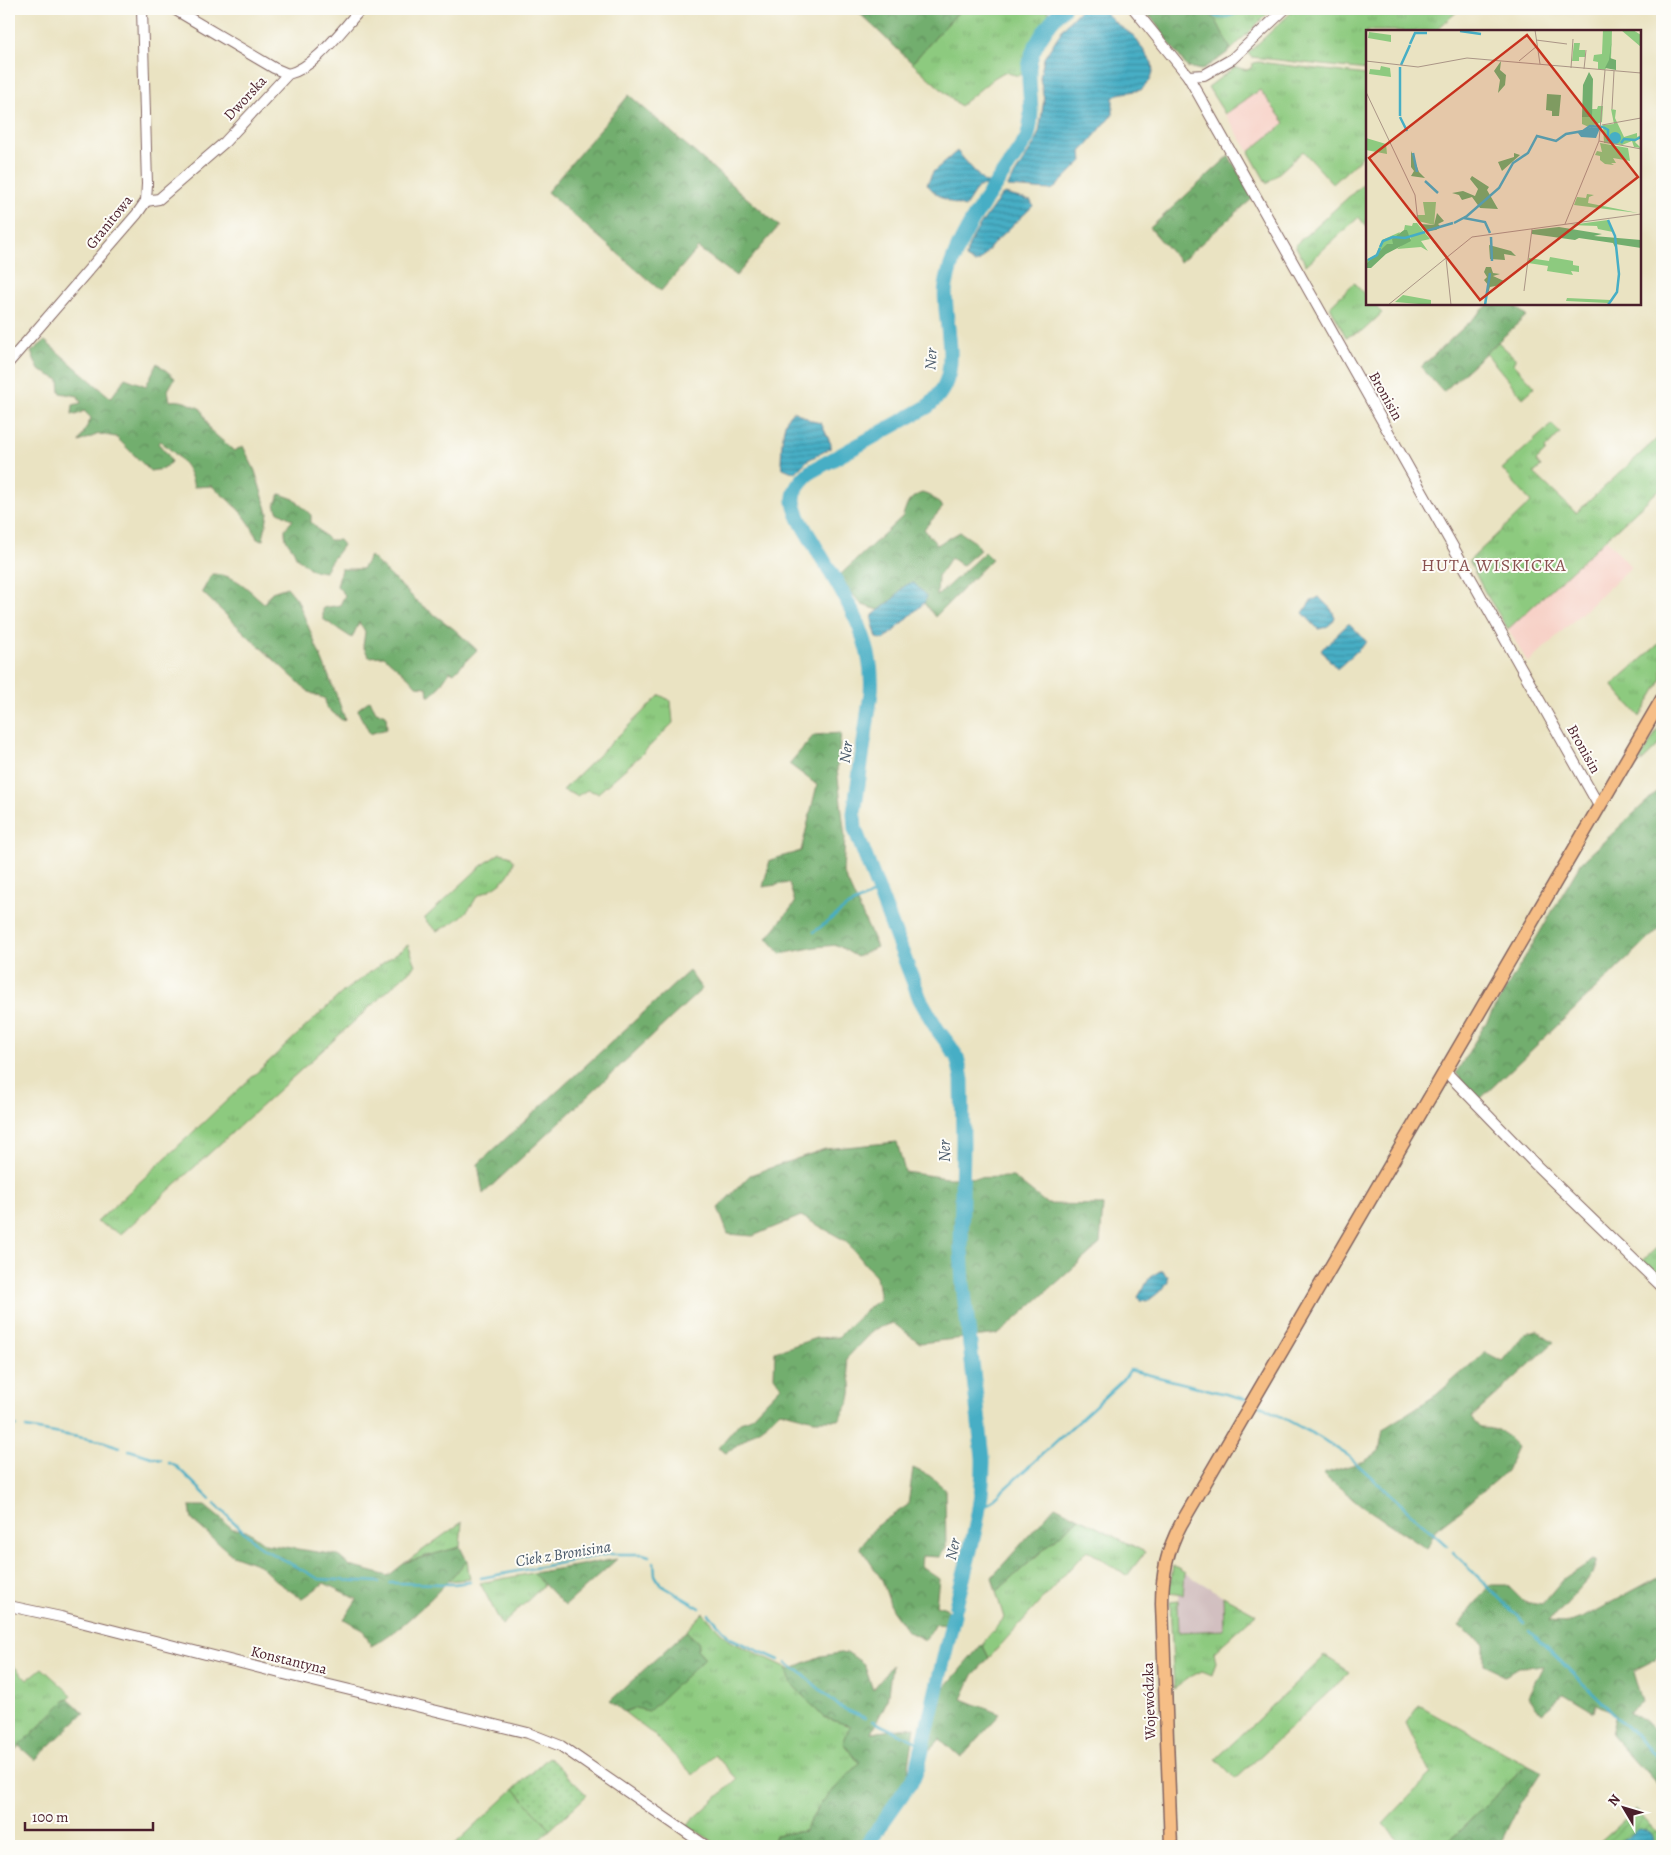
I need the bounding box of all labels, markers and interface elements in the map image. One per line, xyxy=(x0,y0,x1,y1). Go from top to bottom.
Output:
inset map xyxy=(1366,30,1641,305)
street label: Dworska xyxy=(219,71,271,125)
street label: Granitowa xyxy=(81,191,137,253)
water label: Ner xyxy=(919,347,943,371)
street label: Bronisin xyxy=(1364,368,1408,424)
district label: HUTA WISKICKA xyxy=(1421,553,1567,577)
street label: Bronisin xyxy=(1562,721,1606,777)
water label: Ner xyxy=(834,739,858,765)
water label: Ner xyxy=(934,1140,956,1162)
water label: Ciek z Bronisina xyxy=(514,1536,613,1572)
water label: Ner xyxy=(940,1536,966,1562)
street label: Konstantyna xyxy=(249,1641,329,1679)
street label: Wojewódzka xyxy=(1138,1662,1160,1741)
north arrow xyxy=(1598,1782,1648,1832)
text: N xyxy=(1604,1790,1625,1810)
scale bar xyxy=(25,1800,152,1832)
text: 100 m xyxy=(32,1807,69,1827)

